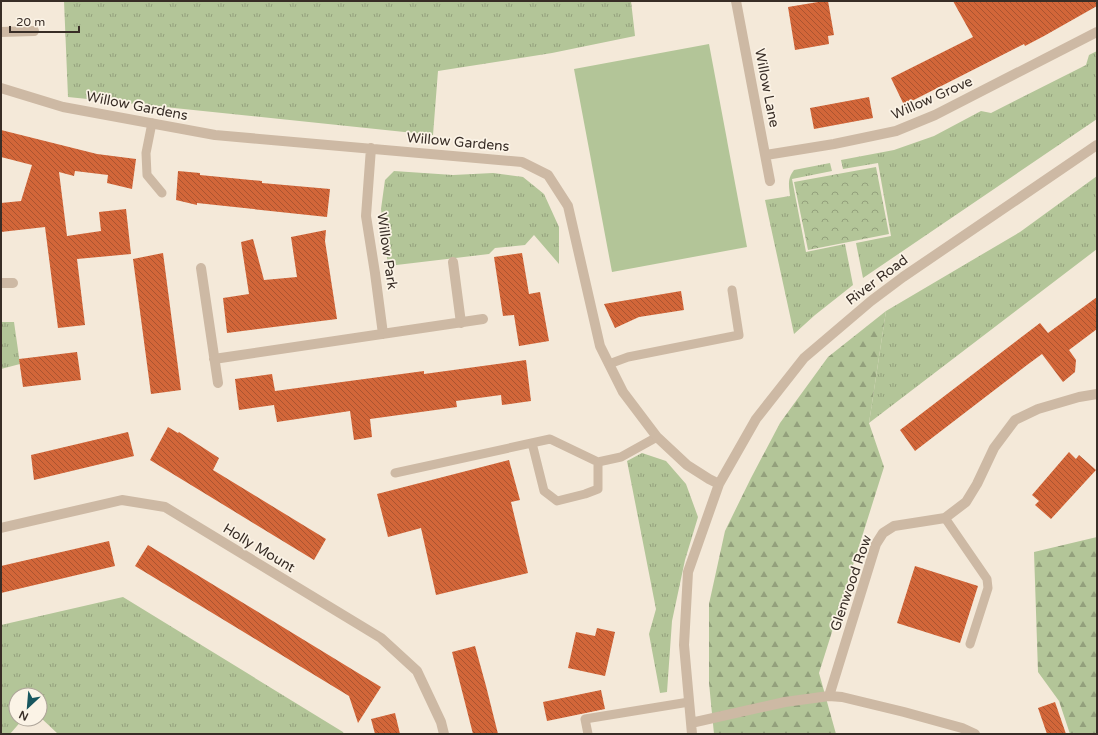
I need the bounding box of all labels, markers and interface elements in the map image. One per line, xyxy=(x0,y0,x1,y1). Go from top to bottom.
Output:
scale bar xyxy=(10,8,79,34)
text: 20 m xyxy=(16,15,45,29)
street label: Willow Lane xyxy=(751,47,783,129)
street label: Willow Grove xyxy=(889,73,975,123)
street label: Willow Gardens xyxy=(85,88,190,124)
street label: Willow Gardens xyxy=(406,129,510,155)
street label: Willow Park xyxy=(373,211,401,291)
street label: River Road xyxy=(843,251,911,309)
street label: Holly Mount xyxy=(220,520,299,577)
street label: Glenwood Row xyxy=(827,533,875,633)
north arrow xyxy=(8,687,48,727)
text: N xyxy=(17,708,31,723)

